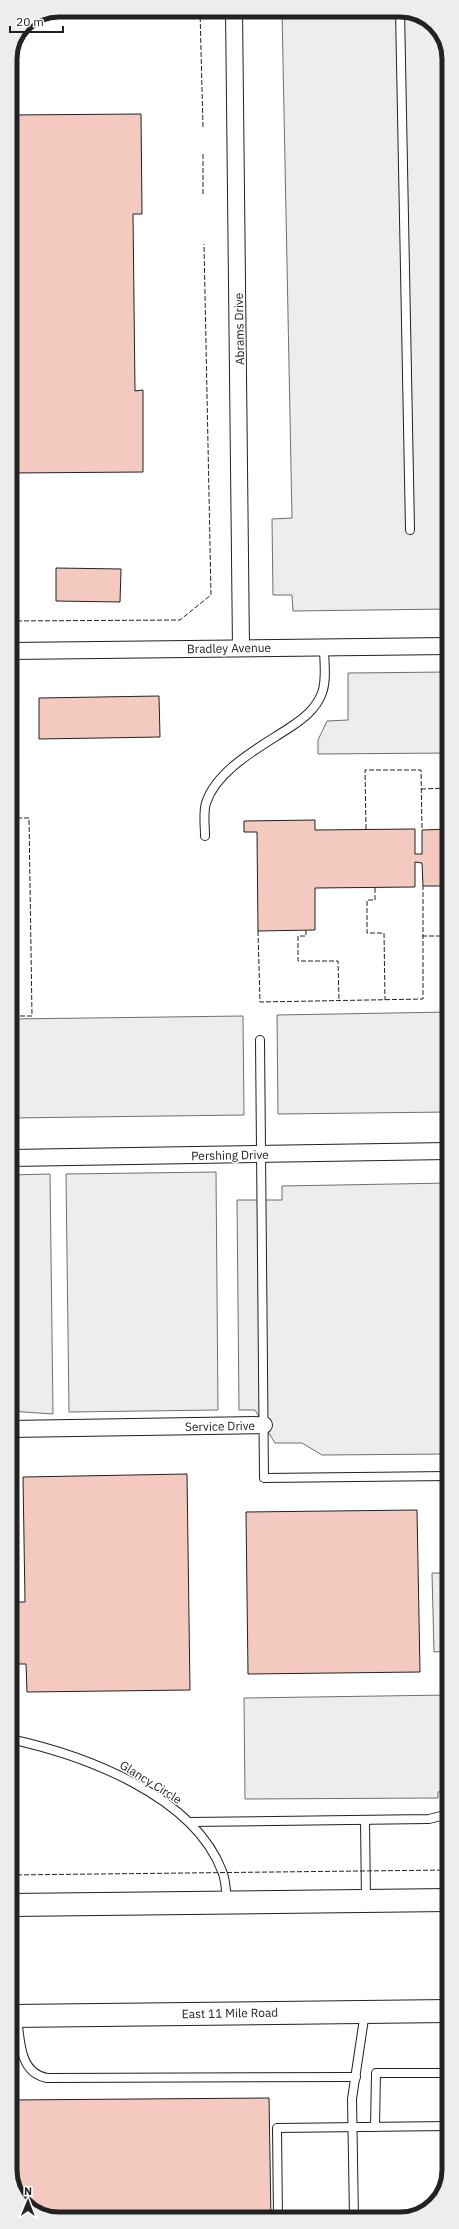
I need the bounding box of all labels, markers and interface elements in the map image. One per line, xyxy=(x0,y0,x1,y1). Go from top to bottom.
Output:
scale bar xyxy=(10,8,63,34)
text: 20 m xyxy=(16,14,44,29)
street label: Abrams Drive xyxy=(231,292,247,365)
street label: Bradley Avenue xyxy=(187,640,272,656)
street label: Pershing Drive xyxy=(191,1147,269,1163)
street label: Service Drive xyxy=(185,1418,256,1434)
street label: Glancy Circle xyxy=(117,1757,185,1807)
street label: East 11 Mile Road xyxy=(182,2005,278,2021)
north arrow xyxy=(8,2181,48,2221)
text: N xyxy=(24,2184,32,2198)

